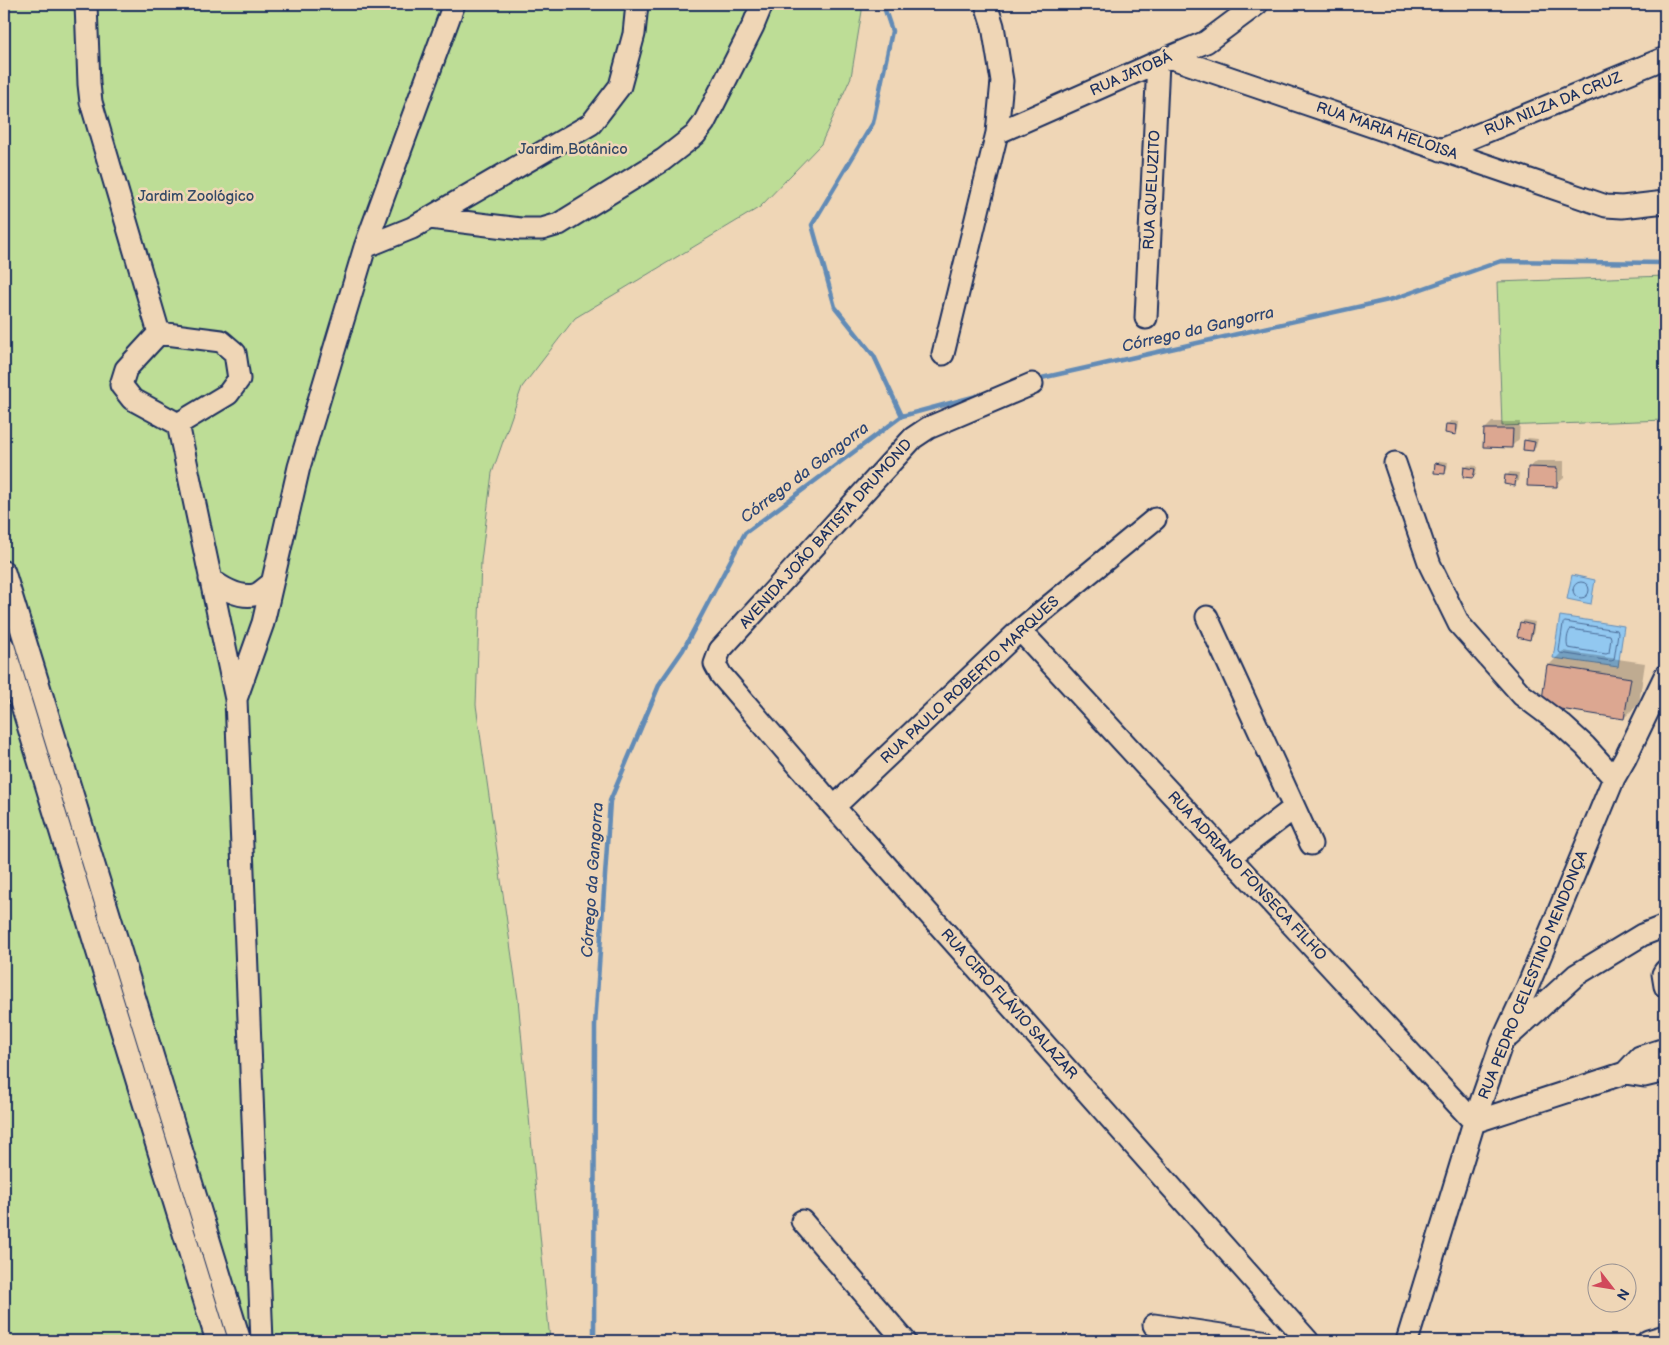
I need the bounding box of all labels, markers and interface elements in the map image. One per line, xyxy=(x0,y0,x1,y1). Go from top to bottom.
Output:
street label: RUA JATOBÁ xyxy=(1087,47,1175,100)
street label: RUA NILZA DA CRUZ xyxy=(1481,67,1625,140)
street label: RUA MARIA HELOISA xyxy=(1314,98,1461,164)
street label: RUA QUELUZITO xyxy=(1139,130,1165,250)
park label: Jardim Botânico xyxy=(518,140,628,159)
park label: Jardim Zoológico xyxy=(138,187,254,206)
water label: Córrego da Gangorra xyxy=(1120,303,1276,357)
water label: Córrego da Gangorra xyxy=(737,419,873,527)
street label: AVENIDA JOÃO BATISTA DRUMOND xyxy=(736,435,916,633)
street label: RUA PAULO ROBERTO MARQUES xyxy=(877,592,1063,768)
street label: RUA ADRIANO FONSECA FILHO xyxy=(1163,787,1331,965)
water label: Córrego da Gangorra xyxy=(578,802,608,958)
street label: RUA PEDRO CELESTINO MENDONÇA xyxy=(1474,847,1592,1102)
street label: RUA CIRO FLÁVIO SALAZAR xyxy=(936,925,1082,1083)
north arrow xyxy=(1586,1262,1636,1312)
text: N xyxy=(1613,1286,1633,1303)

